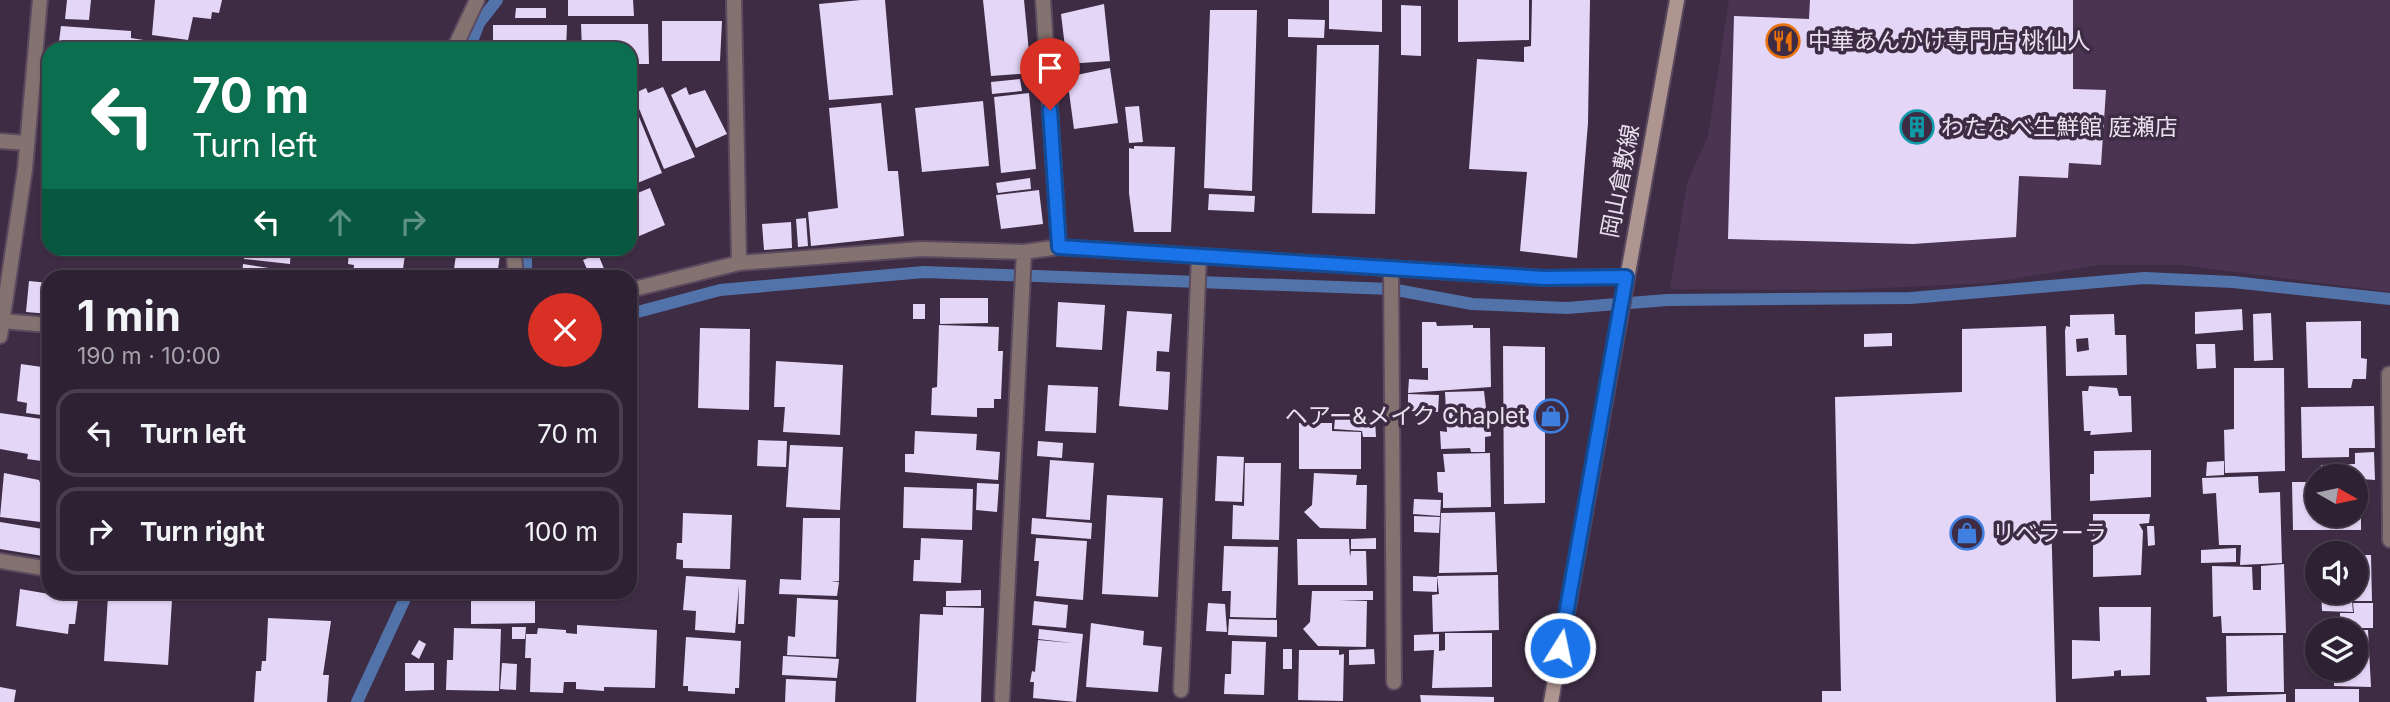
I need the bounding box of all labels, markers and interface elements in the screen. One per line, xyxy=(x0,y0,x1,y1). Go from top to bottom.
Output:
restaurant icon: 中華あんかけ専門店 桃仙人 xyxy=(1764,22,1802,60)
place label: 中華あんかけ専門店 桃仙人 xyxy=(1808,27,2090,55)
pin xyxy=(1020,38,1080,110)
icon: arrive xyxy=(1031,49,1069,87)
text: 70 m xyxy=(192,66,309,125)
icon: left xyxy=(77,70,168,161)
building icon: わたなべ生鮮館 庭瀬店 xyxy=(1898,108,1936,146)
place label: わたなべ生鮮館 庭瀬店 xyxy=(1941,113,2177,141)
street label: 岡山倉敷線 xyxy=(1595,122,1645,240)
text: Turn left xyxy=(192,126,317,165)
icon: left xyxy=(248,203,286,241)
icon: ahead xyxy=(321,203,359,241)
icon: right xyxy=(394,203,432,241)
text: 1 min xyxy=(77,290,181,341)
button: close xyxy=(528,293,602,367)
text: 190 m · 10:00 xyxy=(77,342,221,370)
shop icon: ヘアー&メイク Chaplet xyxy=(1532,397,1570,435)
place label: ヘアー&メイク Chaplet xyxy=(1285,402,1526,430)
icon: left xyxy=(81,414,119,452)
text: Turn left xyxy=(140,418,246,449)
text: 70 m xyxy=(537,418,598,449)
north arrow xyxy=(2305,464,2368,527)
map controls xyxy=(2305,464,2368,681)
icon: right xyxy=(81,512,119,550)
shop icon: リベラーラ xyxy=(1948,514,1986,552)
text: Turn right xyxy=(140,516,265,547)
text: 100 m xyxy=(525,516,598,547)
place label: リベラーラ xyxy=(1992,519,2107,547)
button: sound xyxy=(2305,541,2368,604)
position arrow xyxy=(1523,611,1597,685)
button: layers xyxy=(2305,618,2368,681)

